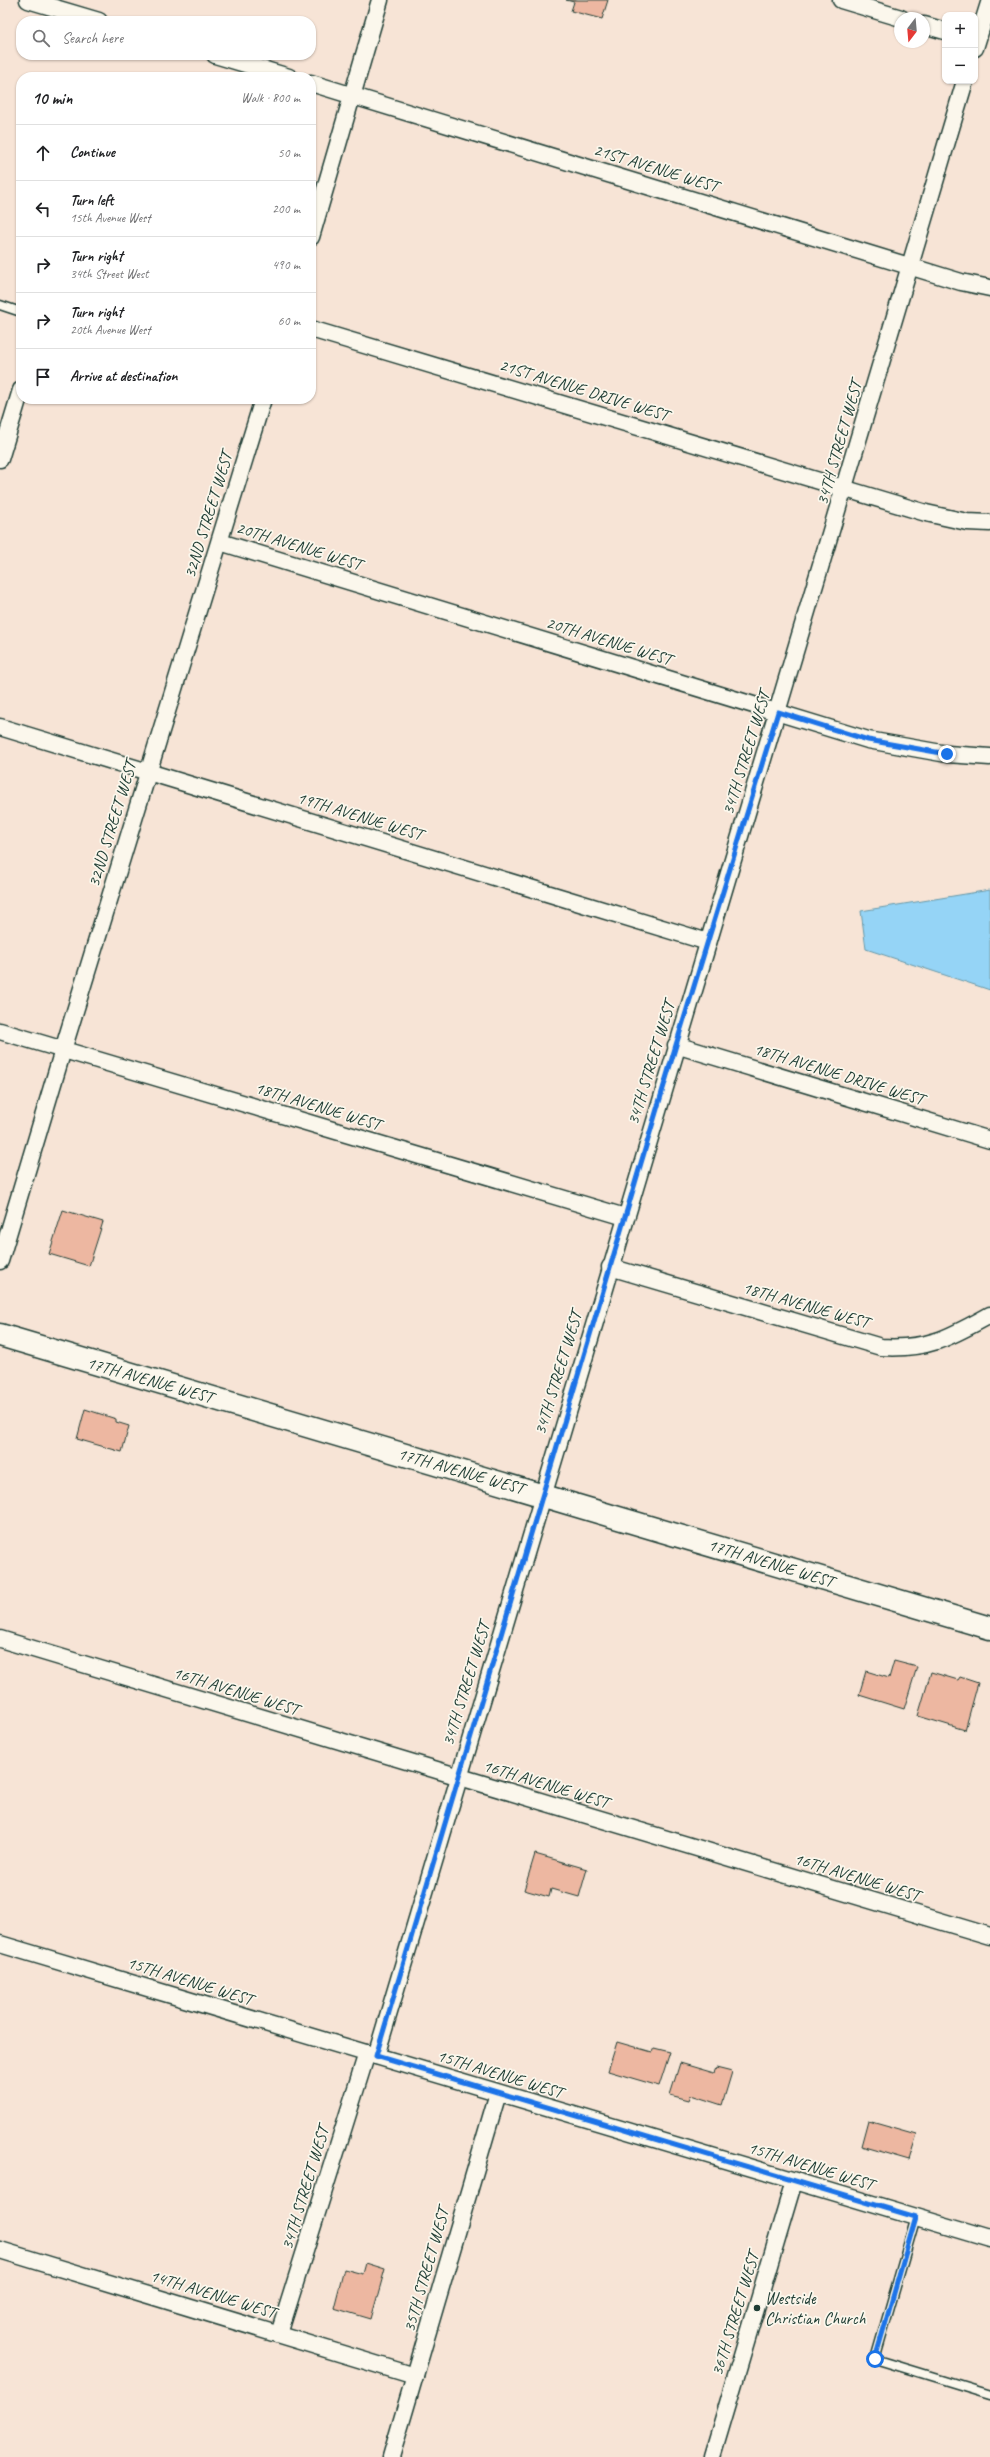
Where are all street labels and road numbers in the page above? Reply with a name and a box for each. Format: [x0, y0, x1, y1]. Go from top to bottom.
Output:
street label: 21ST AVENUE WEST [591, 139, 724, 198]
street label: 21ST AVENUE DRIVE WEST [497, 354, 674, 427]
street label: 34TH STREET WEST [811, 375, 868, 507]
street label: 32ND STREET WEST [179, 446, 238, 580]
street label: 20TH AVENUE WEST [234, 517, 367, 576]
street label: 20TH AVENUE WEST [544, 612, 677, 671]
street label: 34TH STREET WEST [717, 685, 776, 817]
street label: 32ND STREET WEST [83, 755, 142, 889]
street label: 19TH AVENUE WEST [295, 787, 428, 846]
street label: 34TH STREET WEST [622, 995, 681, 1127]
street label: 18TH AVENUE DRIVE WEST [751, 1038, 930, 1111]
street label: 18TH AVENUE WEST [253, 1077, 386, 1136]
street label: 18TH AVENUE WEST [740, 1277, 875, 1334]
street label: 34TH STREET WEST [529, 1305, 588, 1437]
street label: 17TH AVENUE WEST [84, 1352, 219, 1409]
street label: 17TH AVENUE WEST [395, 1443, 530, 1500]
street label: 17TH AVENUE WEST [706, 1534, 839, 1593]
street label: 34TH STREET WEST [437, 1616, 496, 1748]
street label: 16TH AVENUE WEST [171, 1662, 304, 1721]
street label: 16TH AVENUE WEST [481, 1755, 614, 1814]
street label: 16TH AVENUE WEST [792, 1848, 925, 1907]
street label: 15TH AVENUE WEST [125, 1952, 258, 2011]
street label: 15TH AVENUE WEST [435, 2045, 568, 2104]
street label: 34TH STREET WEST [276, 2120, 335, 2252]
street label: 15TH AVENUE WEST [746, 2137, 879, 2196]
street label: 35TH STREET WEST [398, 2202, 455, 2334]
street label: 36TH STREET WEST [706, 2246, 765, 2378]
street label: 14TH AVENUE WEST [148, 2265, 281, 2324]

